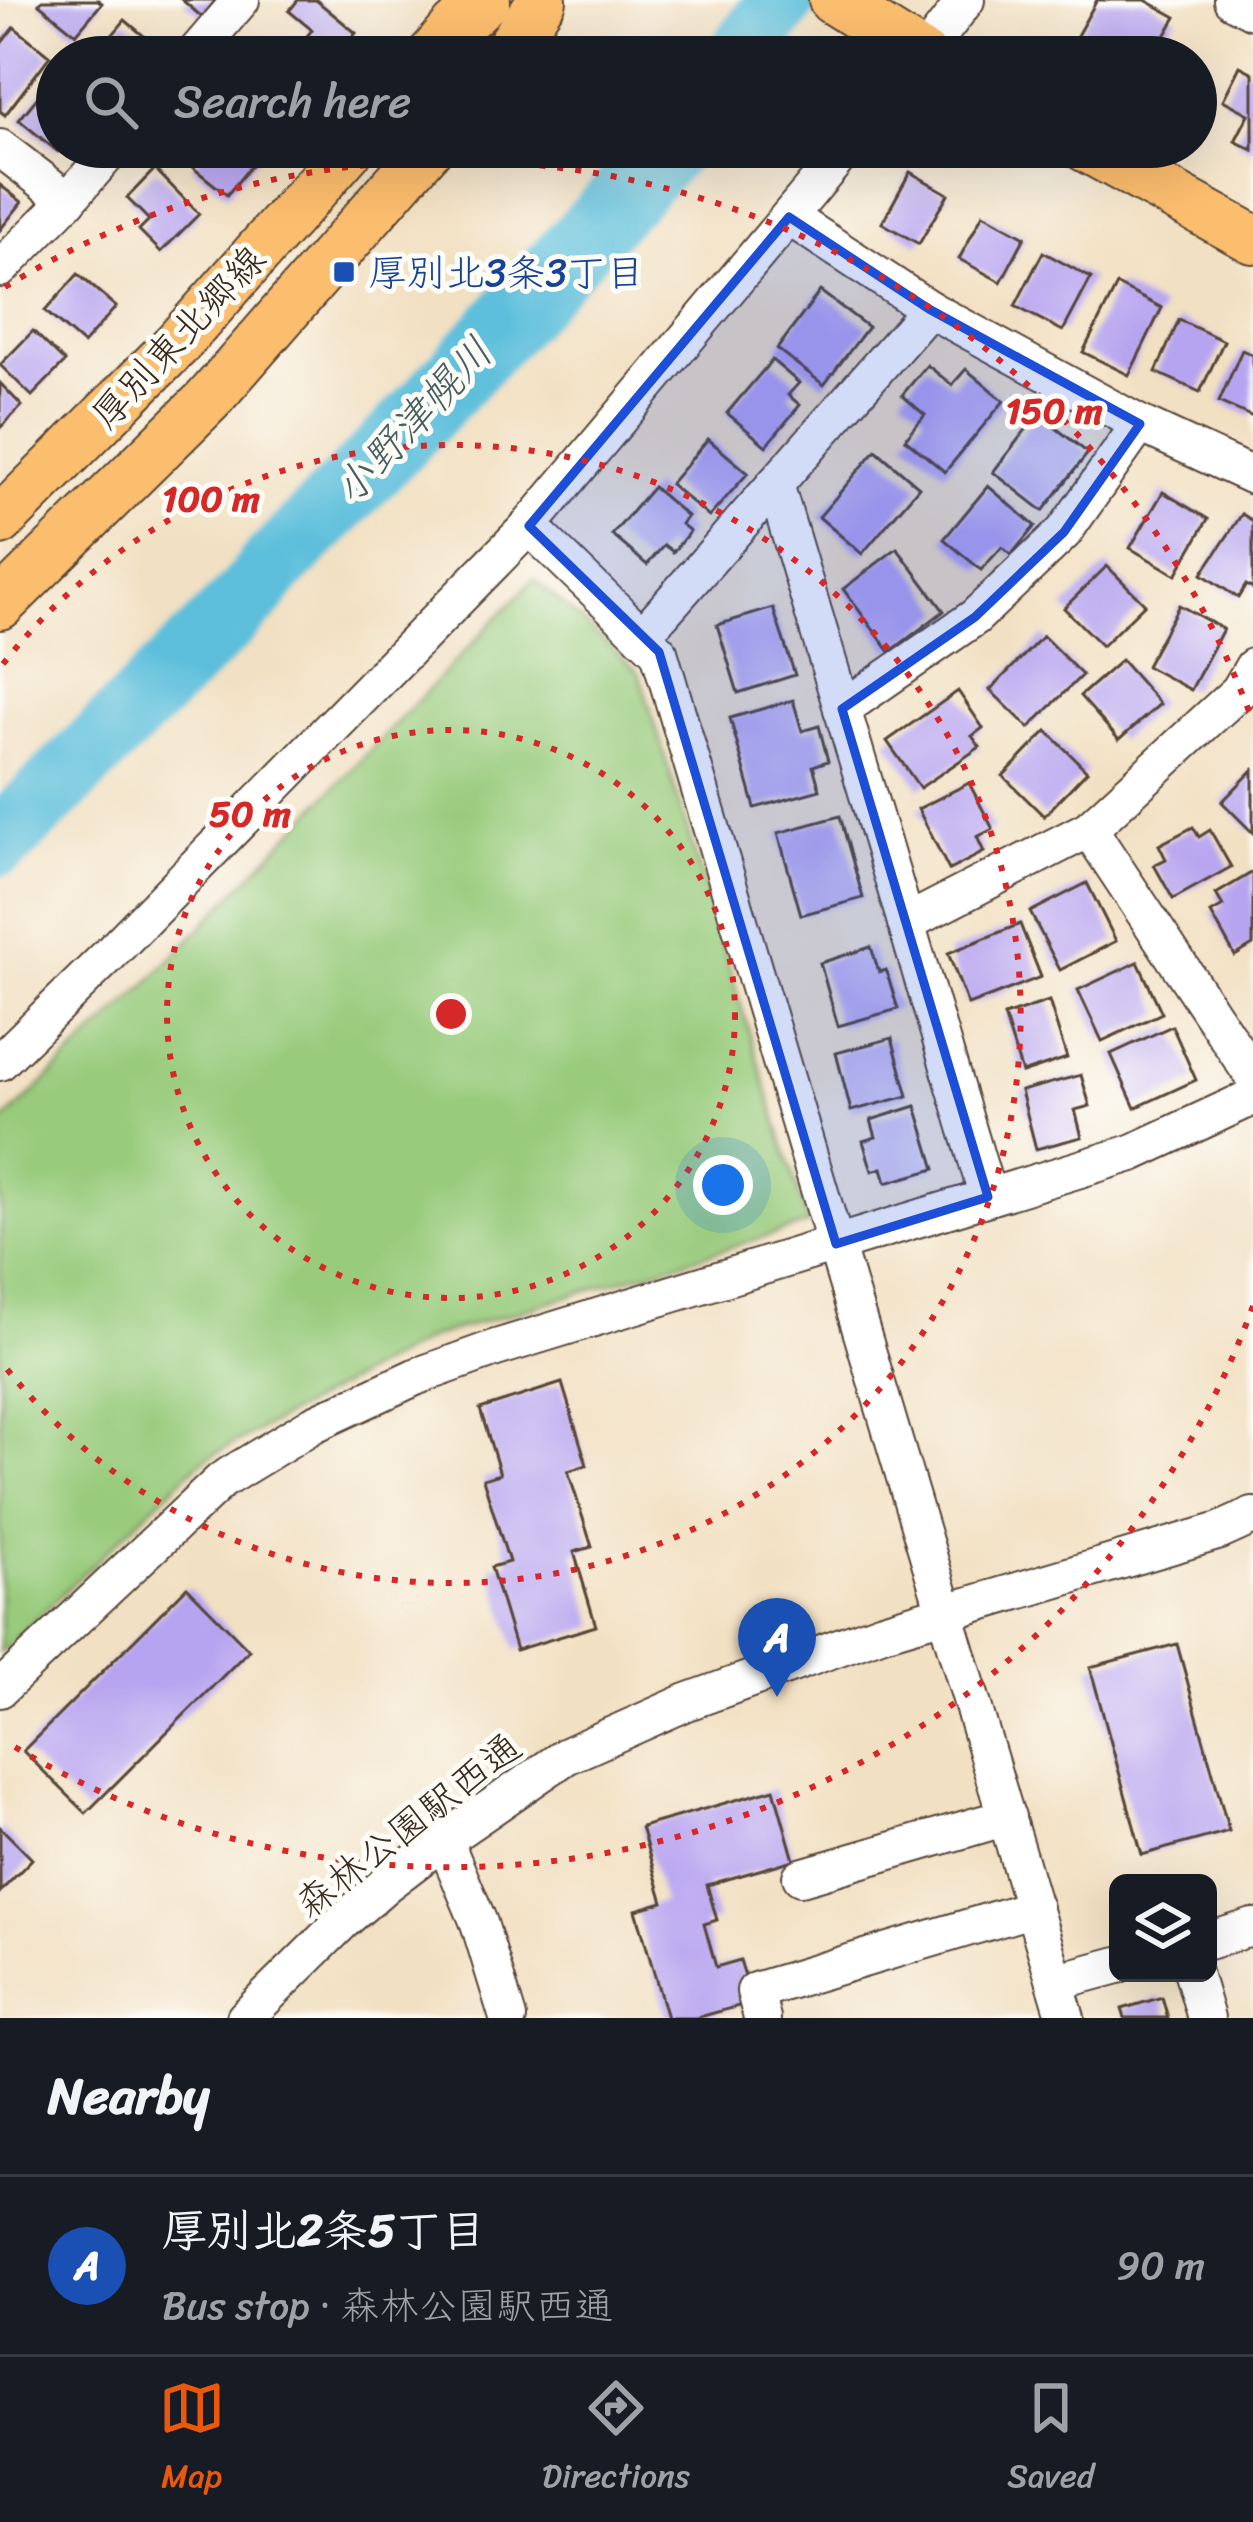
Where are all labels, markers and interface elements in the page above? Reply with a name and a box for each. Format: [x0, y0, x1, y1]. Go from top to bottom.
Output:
search box [36, 36, 1217, 168]
text: Search here [174, 62, 411, 142]
icon: search [78, 69, 144, 135]
street label: 厚別東北郷線 [73, 228, 283, 446]
place label: 厚別北3条3丁目 [368, 238, 645, 307]
marker: 厚別北3条3丁目 [331, 259, 357, 285]
water label: 小野津幌川 [314, 319, 512, 523]
text: 150 m [1005, 379, 1103, 443]
text: 100 m [162, 467, 260, 531]
text: 50 m [209, 782, 291, 846]
centre of rings [430, 993, 472, 1035]
your location [693, 1155, 753, 1215]
pin: A [738, 1598, 816, 1697]
street label: 森林公園駅西通 [279, 1714, 537, 1936]
map controls [1109, 1874, 1217, 1982]
button: layers [1109, 1874, 1217, 1982]
text: Nearby [48, 2051, 209, 2141]
text: 厚別北2条5丁目 [162, 2191, 485, 2271]
text: A [74, 2231, 100, 2300]
text: 90 m [1116, 2231, 1205, 2300]
text: Bus stop · 森林公園駅西通 [162, 2271, 613, 2340]
tab: Map [159, 2375, 225, 2505]
tab: Directions [542, 2375, 690, 2505]
tab: Saved [1007, 2375, 1094, 2505]

